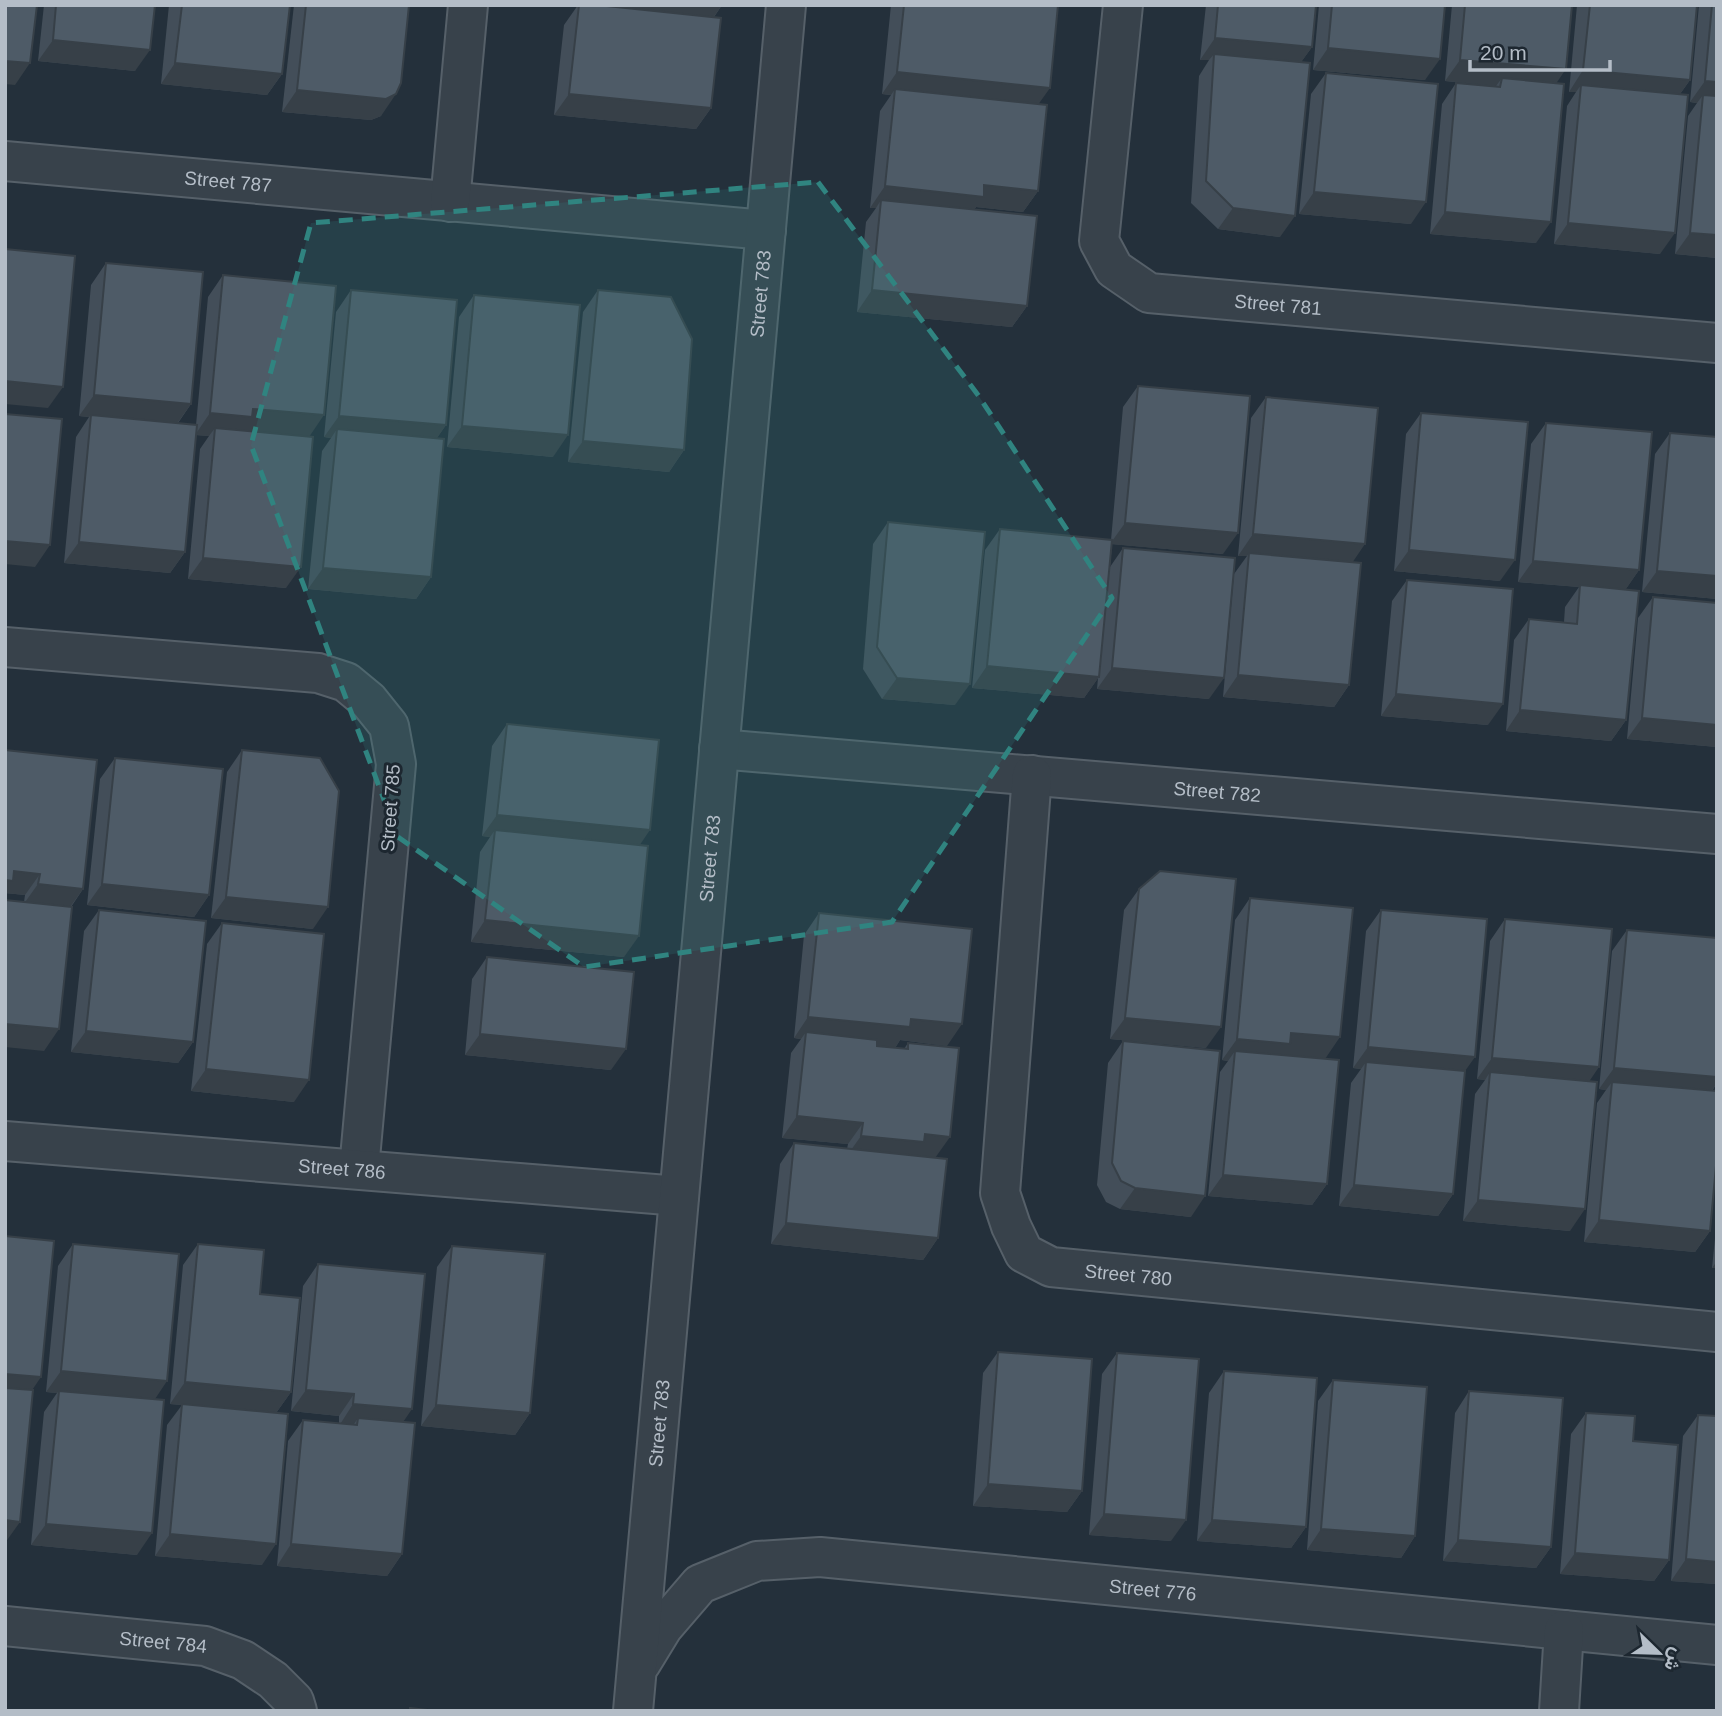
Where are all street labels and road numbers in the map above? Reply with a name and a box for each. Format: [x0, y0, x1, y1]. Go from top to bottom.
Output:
street label: Street 787 [183, 167, 273, 196]
street label: Street 783 [746, 249, 775, 338]
street label: Street 781 [1233, 291, 1323, 319]
street label: Street 785 [377, 764, 404, 852]
street label: Street 782 [1173, 778, 1262, 806]
street label: Street 783 [696, 814, 724, 903]
street label: Street 786 [297, 1155, 386, 1183]
street label: Street 780 [1084, 1260, 1173, 1290]
street label: Street 783 [645, 1379, 674, 1468]
street label: Street 776 [1108, 1575, 1198, 1605]
street label: Street 784 [118, 1628, 208, 1657]

